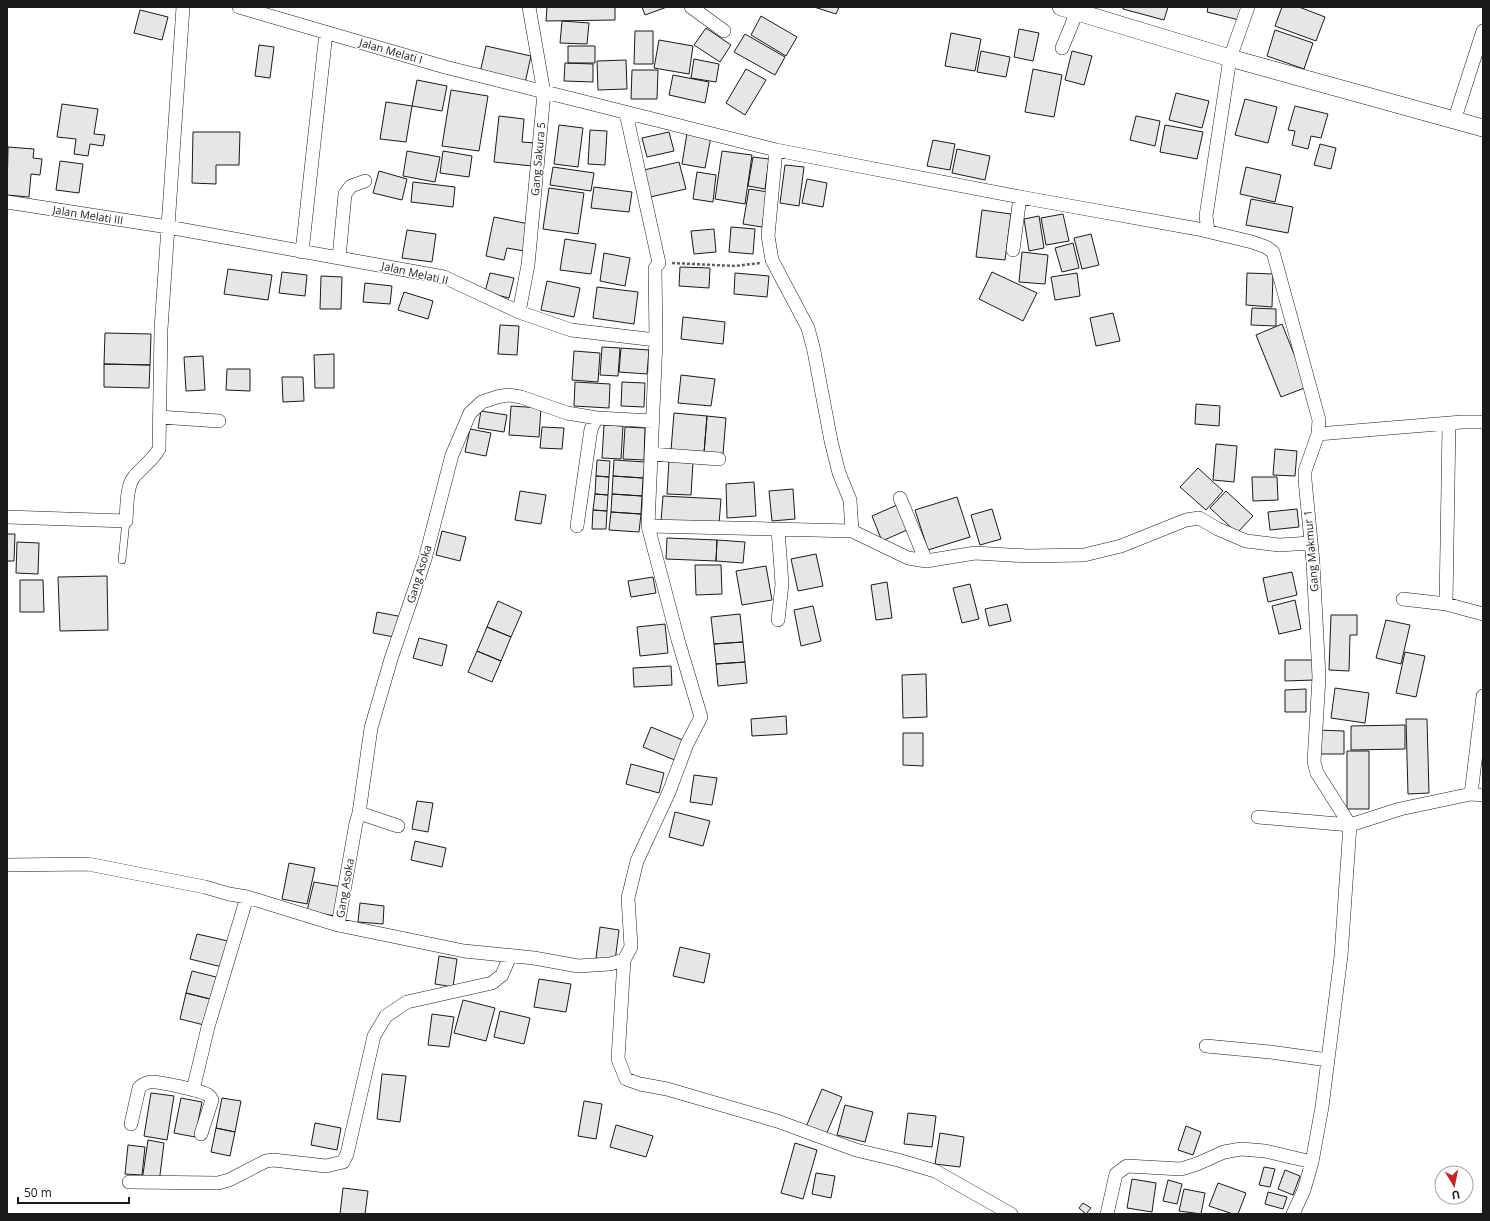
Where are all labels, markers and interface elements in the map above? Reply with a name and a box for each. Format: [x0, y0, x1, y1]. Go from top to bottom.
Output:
street label: Jalan Melati I [357, 34, 425, 67]
street label: Gang Sakura 5 [527, 121, 548, 197]
street label: Jalan Melati III [51, 201, 124, 227]
street label: Jalan Melati II [379, 257, 450, 287]
street label: Gang Makmur 1 [1299, 510, 1322, 593]
street label: Gang Asoka [403, 543, 435, 605]
street label: Gang Asoka [332, 857, 357, 919]
north arrow [1434, 1165, 1474, 1205]
scale bar [18, 1179, 129, 1205]
text: 50 m [24, 1184, 52, 1201]
text: U [1450, 1187, 1461, 1203]

